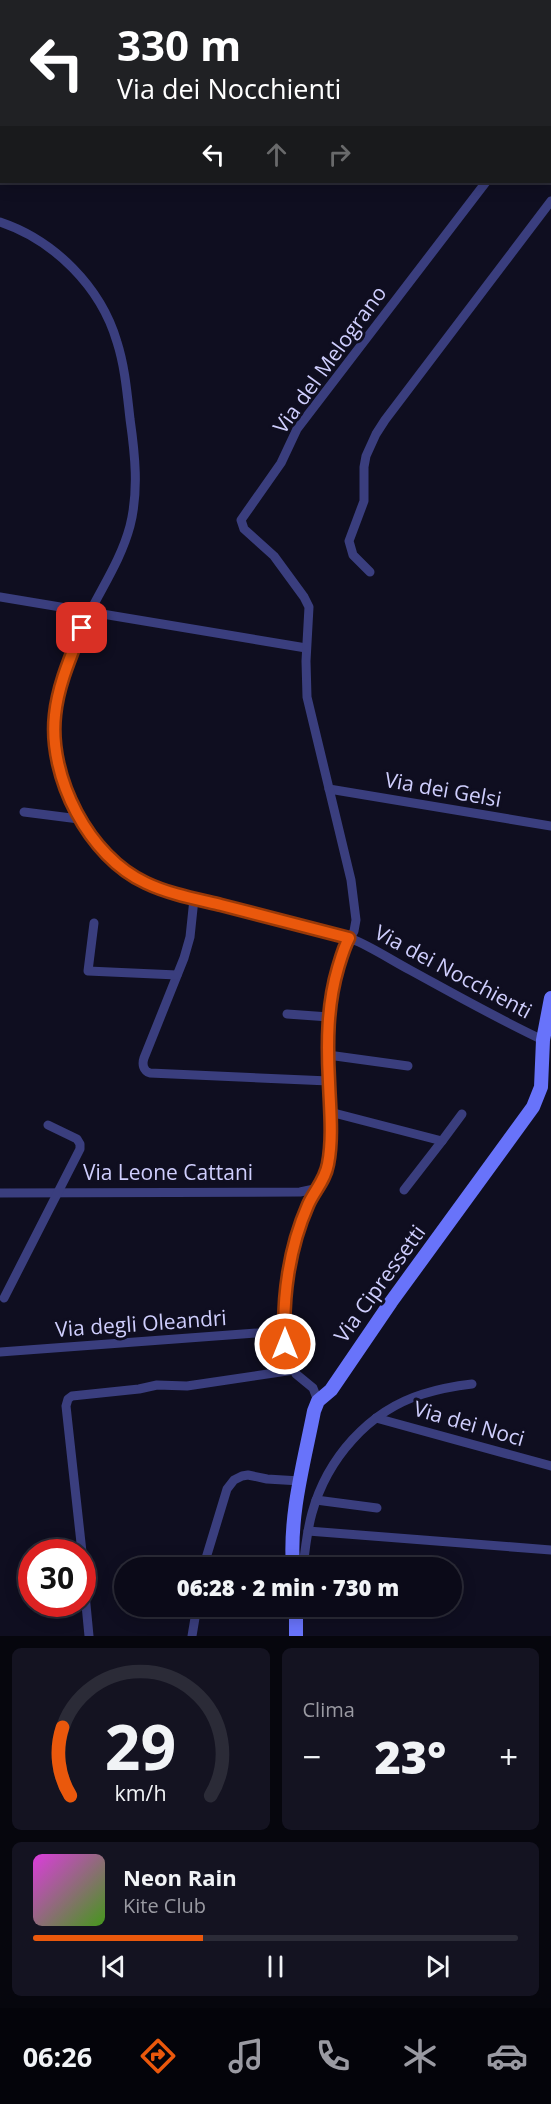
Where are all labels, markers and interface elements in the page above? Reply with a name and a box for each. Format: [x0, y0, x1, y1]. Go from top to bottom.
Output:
text: 330 m [117, 16, 241, 73]
icon: left [18, 24, 96, 102]
text: Via dei Nocchienti [117, 70, 341, 107]
icon: left [197, 138, 230, 171]
icon: ahead [260, 138, 293, 171]
icon: right [323, 138, 356, 171]
street label: Via del Melograno [266, 280, 392, 439]
pin [56, 602, 107, 653]
icon: arrive [65, 611, 98, 644]
street label: Via dei Gelsi [383, 765, 504, 813]
street label: Via dei Nocchienti [370, 918, 537, 1024]
street label: Via Leone Cattani [83, 1158, 253, 1186]
street label: Via Cipressetti [327, 1219, 431, 1348]
street label: Via degli Oleandri [54, 1303, 228, 1343]
position arrow [253, 1312, 317, 1376]
street label: Via dei Noci [411, 1394, 528, 1452]
speed limit sign: 30 [18, 1539, 96, 1617]
text: 06:28 · 2 min · 730 m [177, 1572, 399, 1602]
text: Clima [303, 1696, 355, 1723]
text: 29 [105, 1703, 176, 1788]
text: 23° [374, 1726, 446, 1787]
text: − [303, 1734, 321, 1779]
text: + [499, 1734, 518, 1779]
text: km/h [115, 1778, 167, 1807]
text: Neon Rain [123, 1862, 237, 1892]
text: Kite Club [123, 1892, 206, 1919]
icon: previous [97, 1950, 130, 1983]
icon: pause [259, 1950, 292, 1983]
icon: next [421, 1950, 454, 1983]
icon: directions [137, 2035, 179, 2077]
icon: music [225, 2035, 267, 2077]
icon: phone [312, 2035, 354, 2077]
icon: climate [399, 2035, 441, 2077]
icon: car [486, 2035, 528, 2077]
text: 06:26 [23, 2038, 92, 2075]

